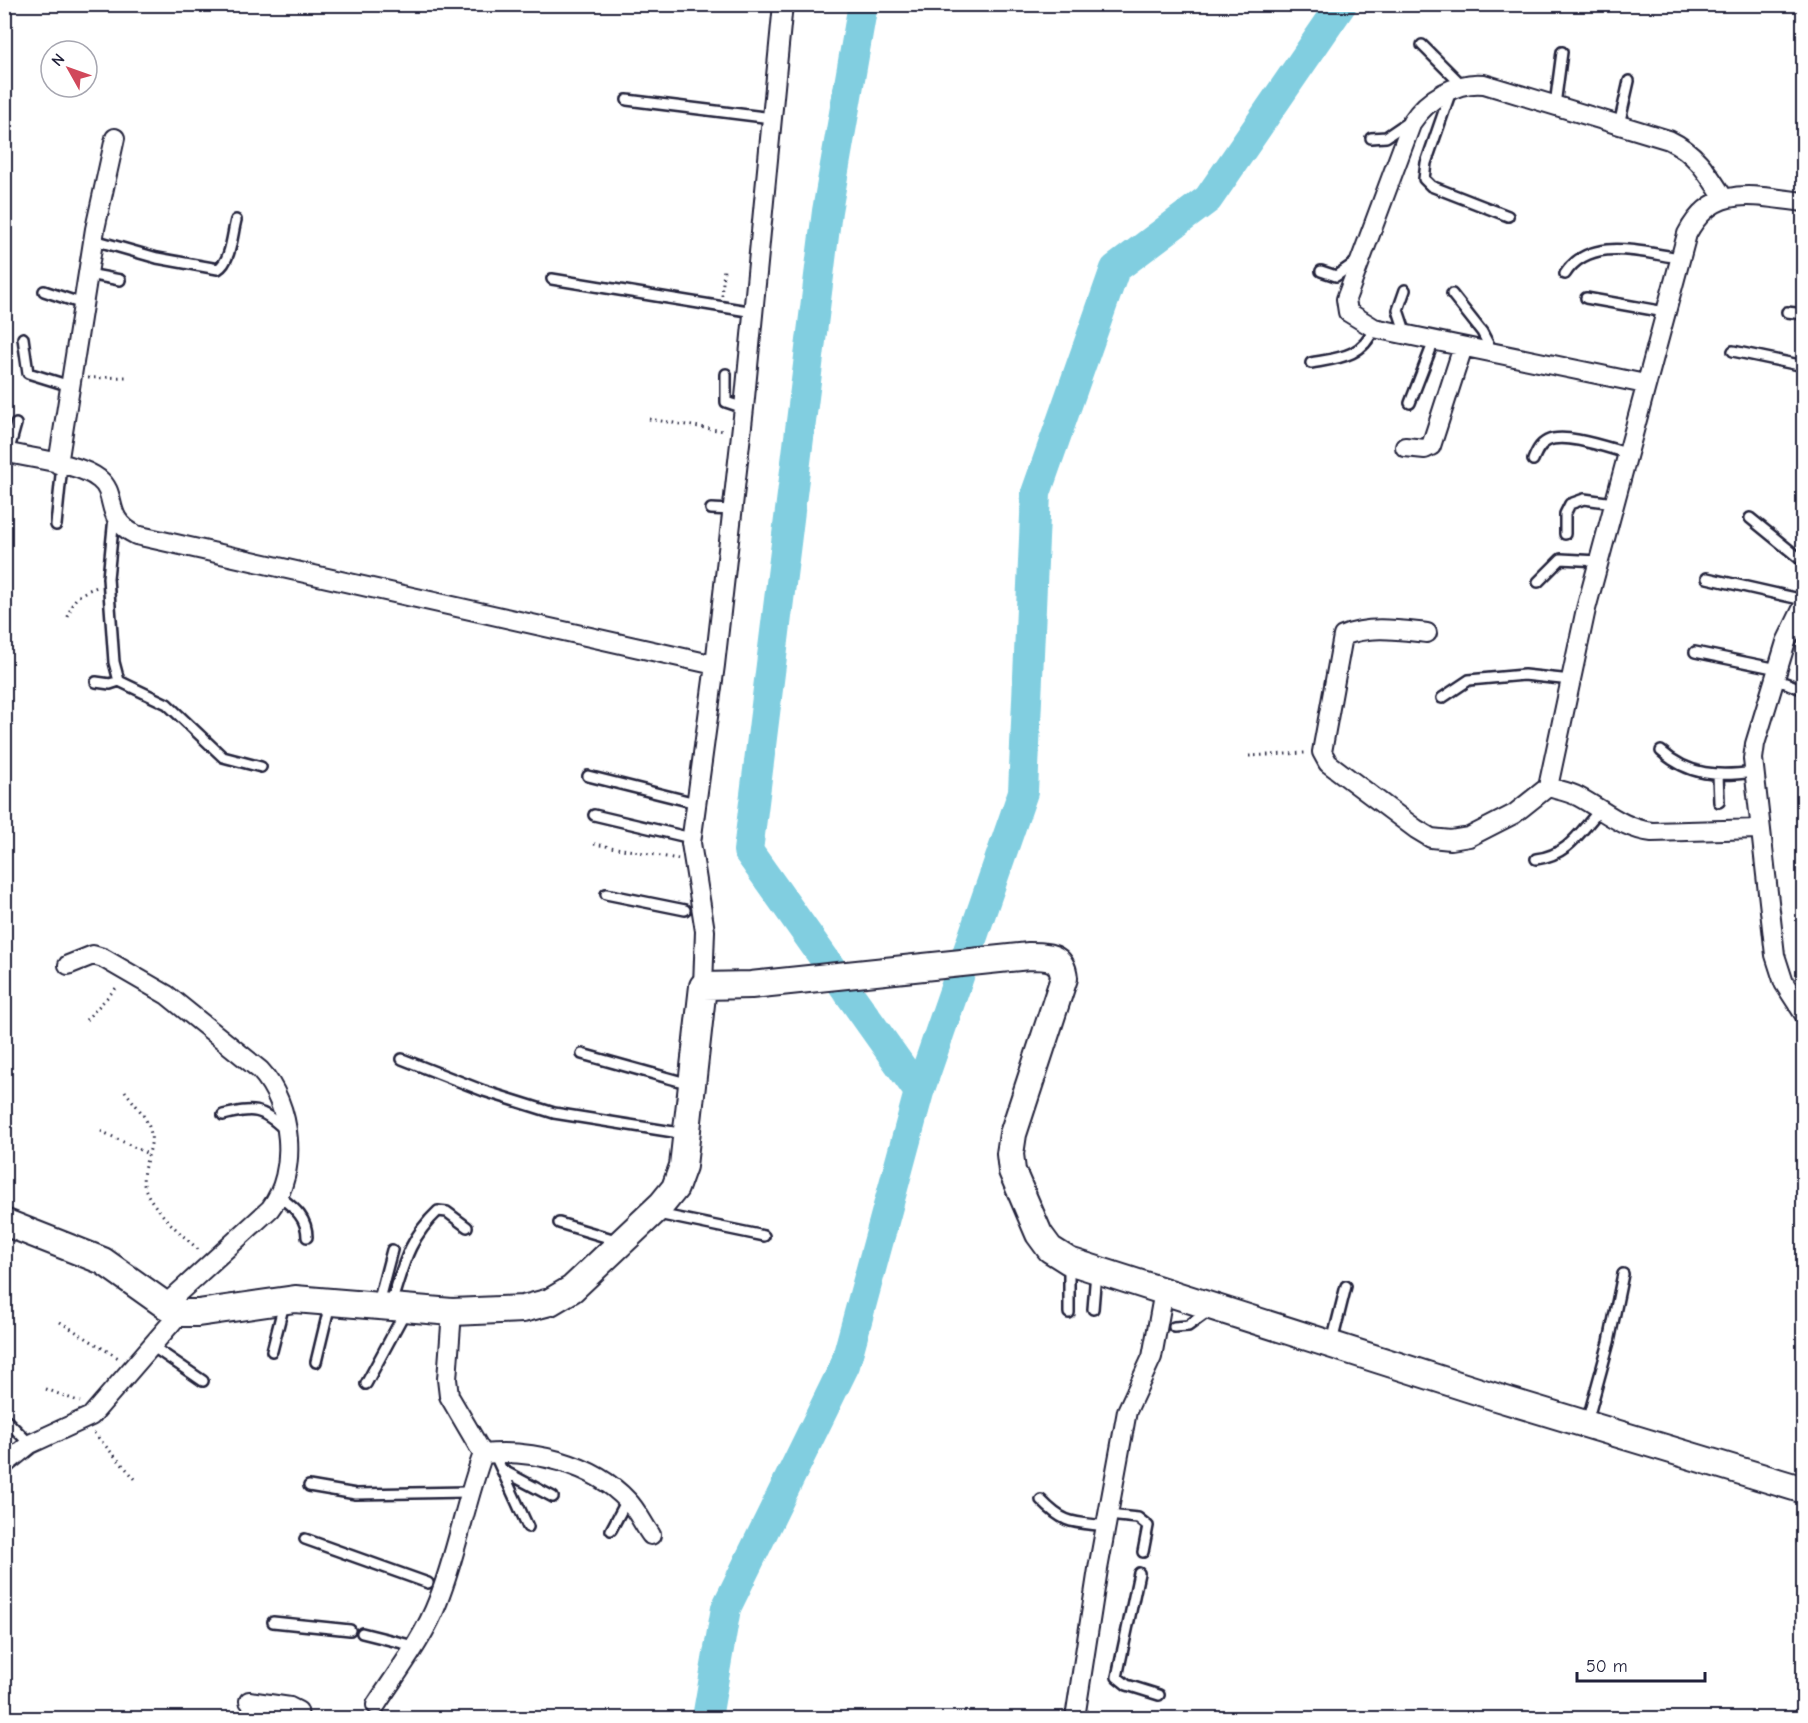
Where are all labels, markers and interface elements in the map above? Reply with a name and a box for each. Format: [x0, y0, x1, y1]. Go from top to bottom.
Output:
north arrow [39, 39, 99, 99]
text: N [48, 50, 69, 70]
scale bar [1577, 1645, 1704, 1683]
text: 50 m [1586, 1656, 1628, 1677]

